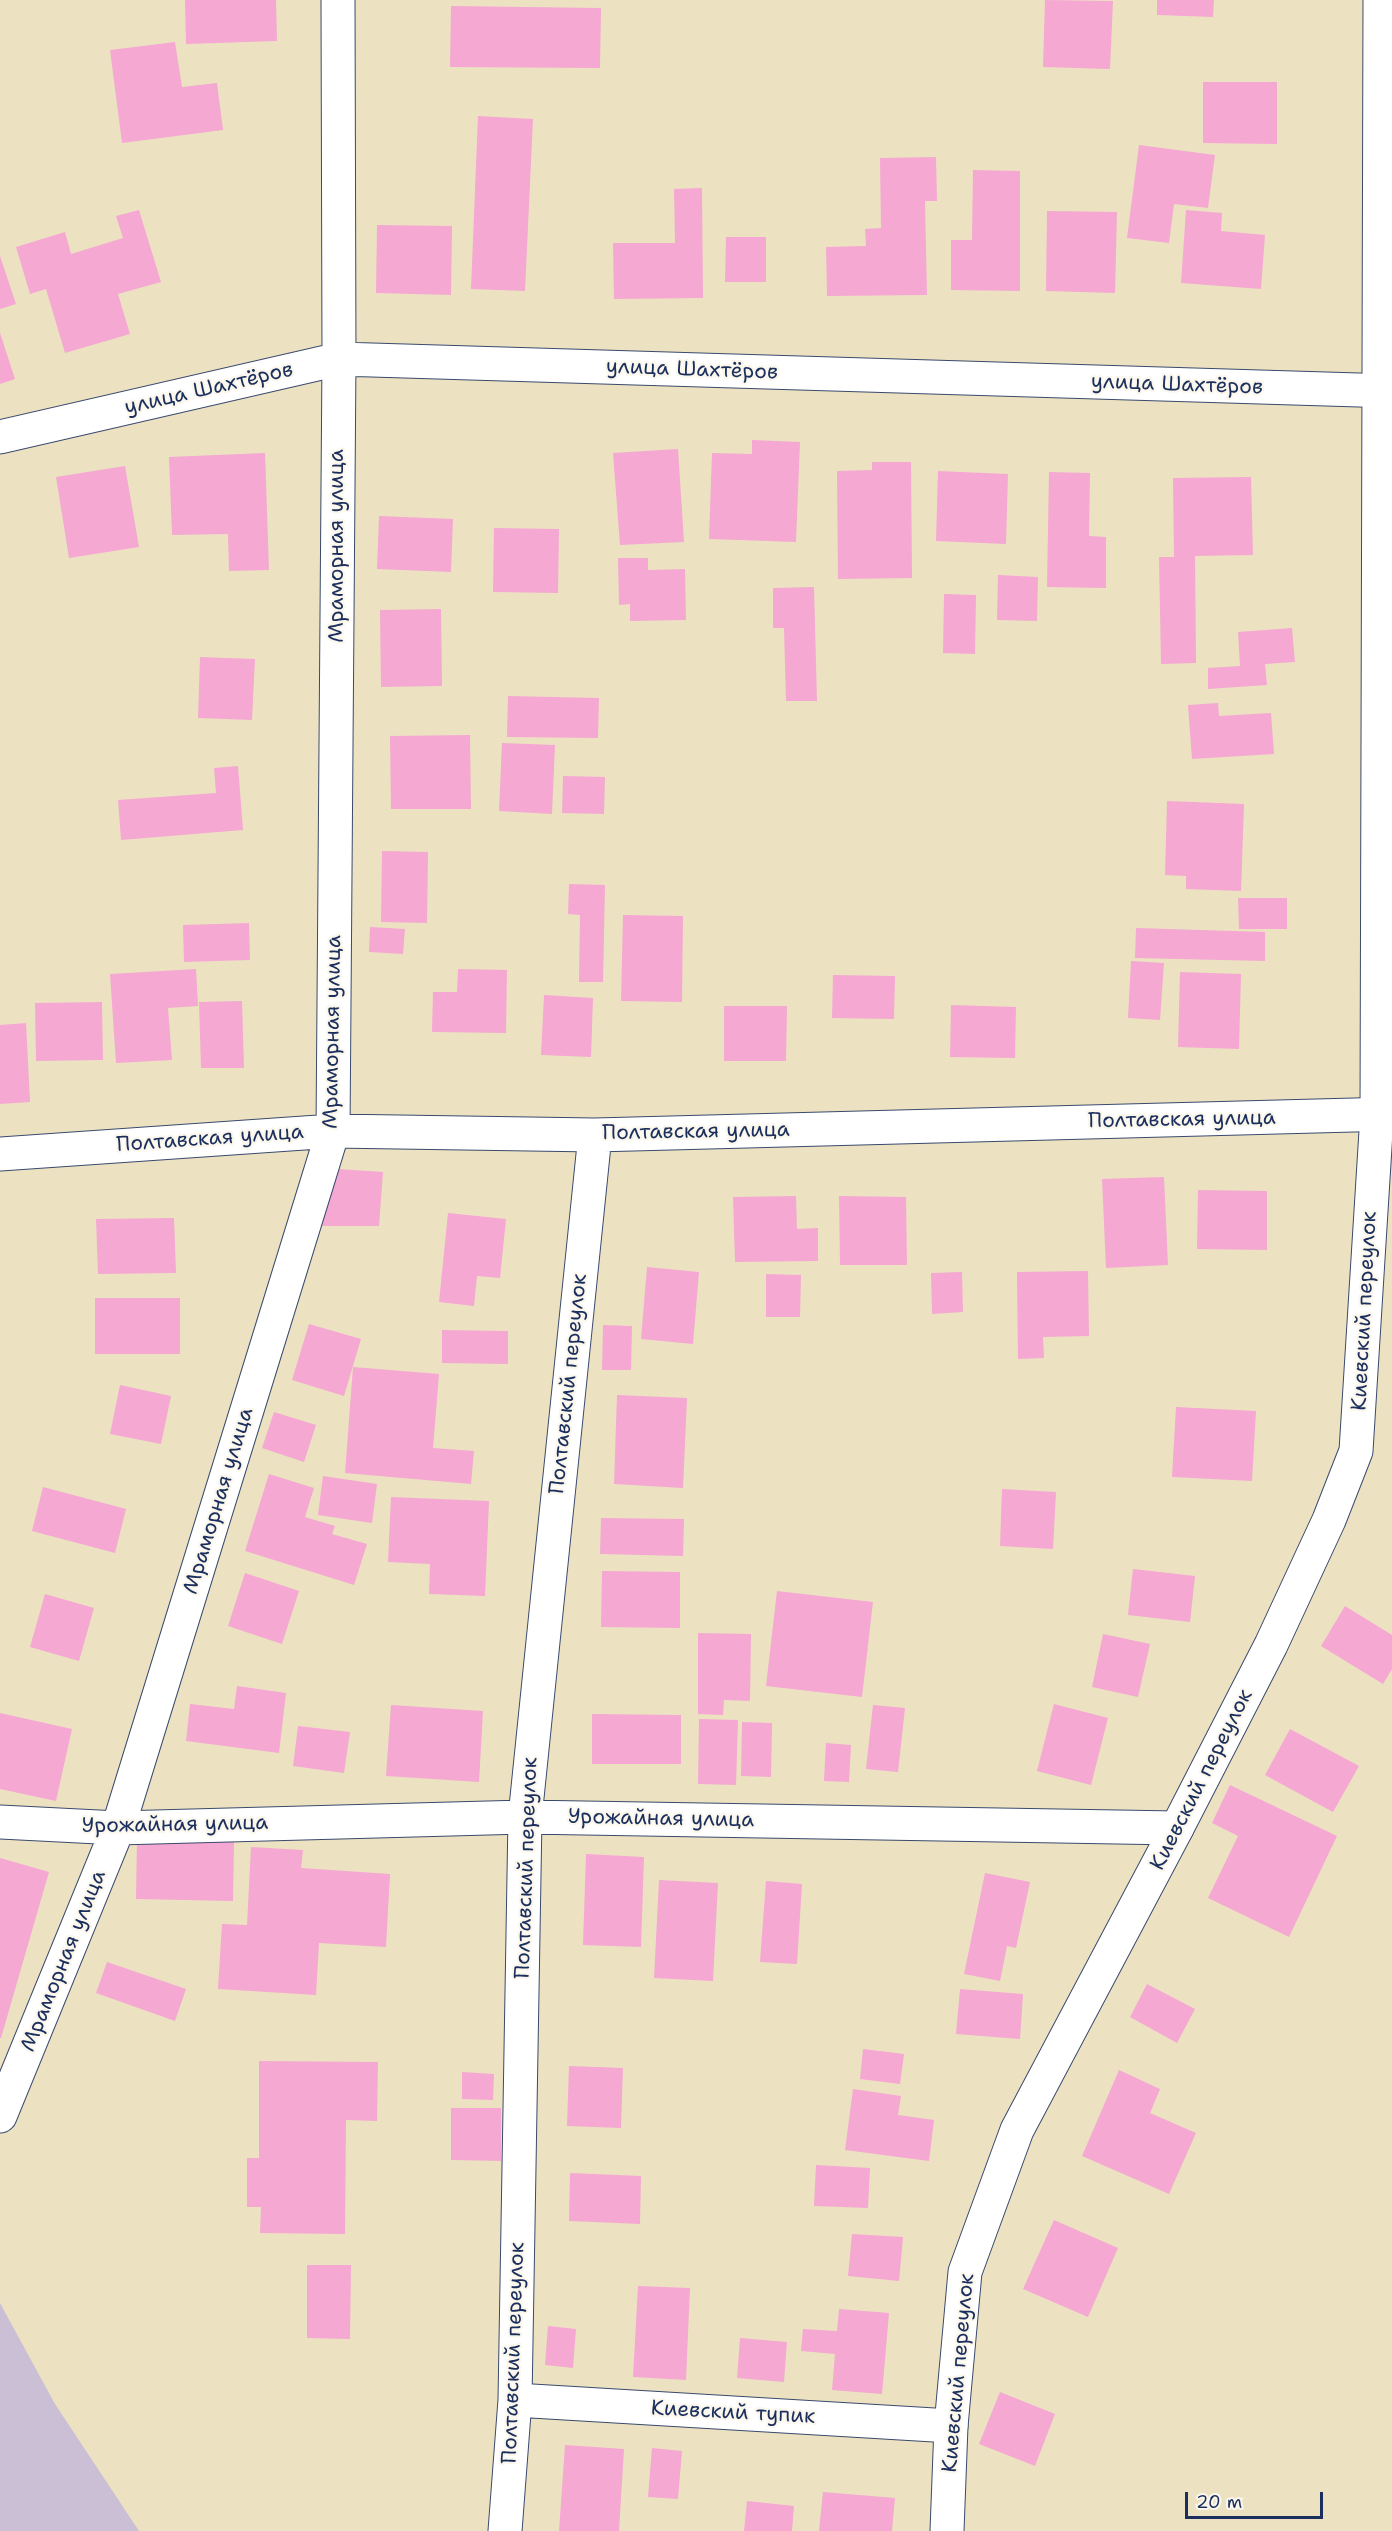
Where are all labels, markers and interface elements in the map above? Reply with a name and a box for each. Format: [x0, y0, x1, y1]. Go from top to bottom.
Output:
street label: улица Шахтёров [606, 354, 778, 386]
street label: улица Шахтёров [122, 357, 296, 421]
street label: улица Шахтёров [1091, 369, 1263, 401]
street label: Мраморная улица [325, 449, 351, 643]
street label: Мраморная улица [319, 935, 347, 1129]
street label: Полтавская улица [1088, 1106, 1276, 1134]
street label: Полтавская улица [602, 1118, 790, 1146]
street label: Полтавская улица [116, 1120, 304, 1158]
street label: Киевский переулок [1347, 1211, 1383, 1411]
street label: Полтавский переулок [545, 1272, 593, 1496]
street label: Мраморная улица [179, 1405, 259, 1597]
street label: Киевский переулок [1145, 1685, 1259, 1875]
street label: Полтавский переулок [511, 1757, 543, 1979]
street label: Урожайная улица [568, 1805, 754, 1833]
street label: Урожайная улица [82, 1811, 268, 1839]
street label: Мраморная улица [16, 1867, 112, 2055]
street label: Полтавский переулок [498, 2242, 530, 2464]
street label: Киевский переулок [938, 2272, 980, 2474]
street label: Киевский тупик [650, 2396, 816, 2430]
scale bar [1188, 2480, 1326, 2518]
text: 20 m [1196, 2490, 1242, 2514]

